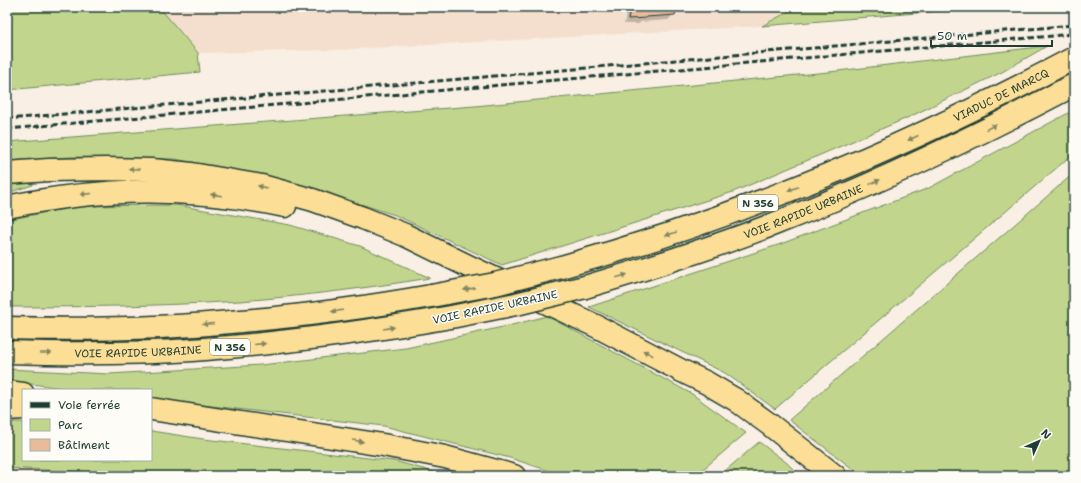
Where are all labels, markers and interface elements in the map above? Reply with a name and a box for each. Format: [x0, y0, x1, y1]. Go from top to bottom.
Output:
scale bar [931, 22, 1052, 48]
text: 50 m [937, 28, 967, 44]
street label: VIADUC DE MARCQ [951, 66, 1051, 126]
one-way arrow [985, 124, 997, 130]
one-way arrow [906, 135, 918, 141]
one-way arrow [128, 166, 140, 173]
one-way arrow [870, 179, 881, 185]
street label: VOIE RAPIDE URBAINE [742, 181, 866, 243]
one-way arrow [256, 183, 269, 189]
one-way arrow [787, 187, 799, 193]
one-way arrow [80, 191, 92, 198]
one-way arrow [210, 192, 222, 198]
road number: N 356 [738, 195, 778, 211]
one-way arrow [665, 231, 677, 237]
one-way arrow [616, 273, 628, 279]
street label: VOIE RAPIDE URBAINE [431, 287, 559, 328]
one-way arrow [463, 287, 475, 293]
one-way arrow [331, 308, 343, 314]
one-way arrow [202, 320, 214, 327]
one-way arrow [383, 325, 395, 331]
road number: N 356 [210, 339, 250, 355]
one-way arrow [254, 341, 266, 347]
street label: VOIE RAPIDE URBAINE [74, 342, 202, 361]
one-way arrow [642, 349, 653, 356]
one-way arrow [40, 350, 53, 356]
legend [22, 389, 152, 461]
text: Voie ferrée [58, 397, 121, 413]
text: Parc [58, 417, 83, 433]
north arrow [1019, 421, 1059, 461]
text: N [1037, 426, 1054, 443]
text: Bâtiment [58, 437, 110, 453]
one-way arrow [352, 438, 364, 444]

